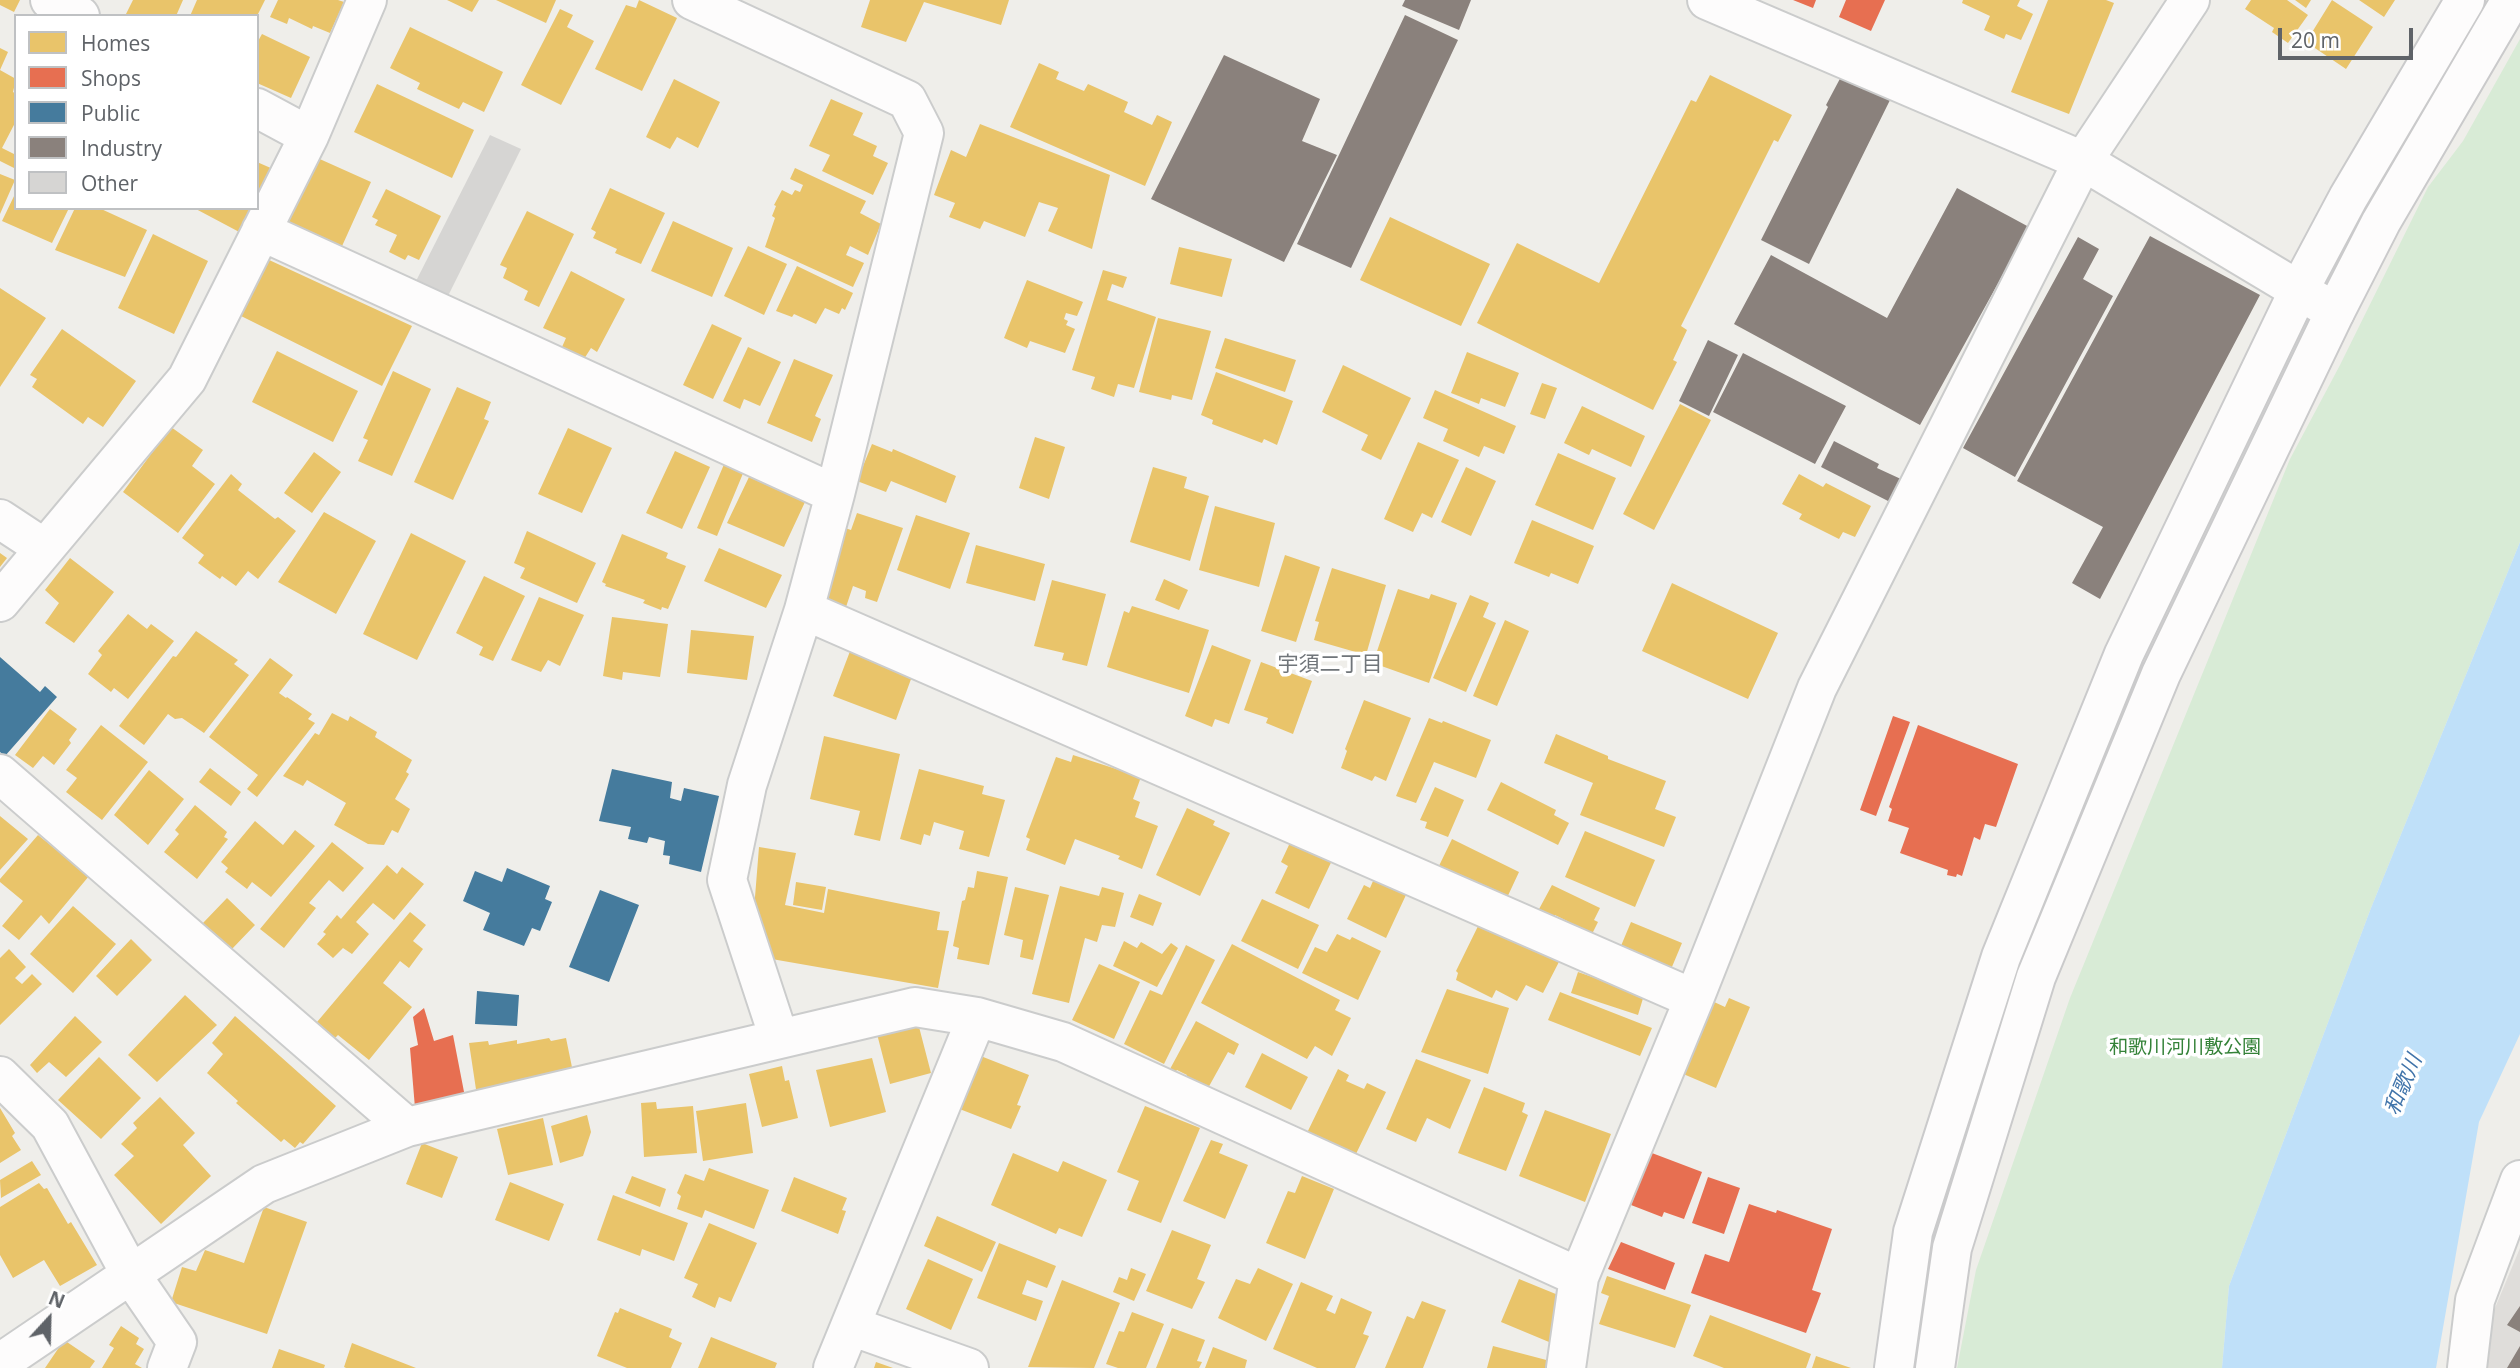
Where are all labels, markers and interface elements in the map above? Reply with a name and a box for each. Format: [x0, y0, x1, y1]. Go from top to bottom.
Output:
legend [14, 14, 259, 210]
scale bar [2282, 14, 2417, 58]
text: 20 m [2291, 26, 2340, 54]
text: Homes [81, 29, 150, 57]
text: Shops [81, 64, 141, 92]
text: Public [81, 99, 140, 127]
text: Industry [81, 134, 162, 162]
text: Other [81, 169, 138, 197]
district label: 宇須二丁目 [1278, 652, 1382, 678]
park label: 和歌川河川敷公園 [2109, 1037, 2261, 1059]
water label: 和歌川 [2380, 1051, 2428, 1119]
north arrow [14, 1284, 84, 1354]
text: N [45, 1285, 69, 1314]

